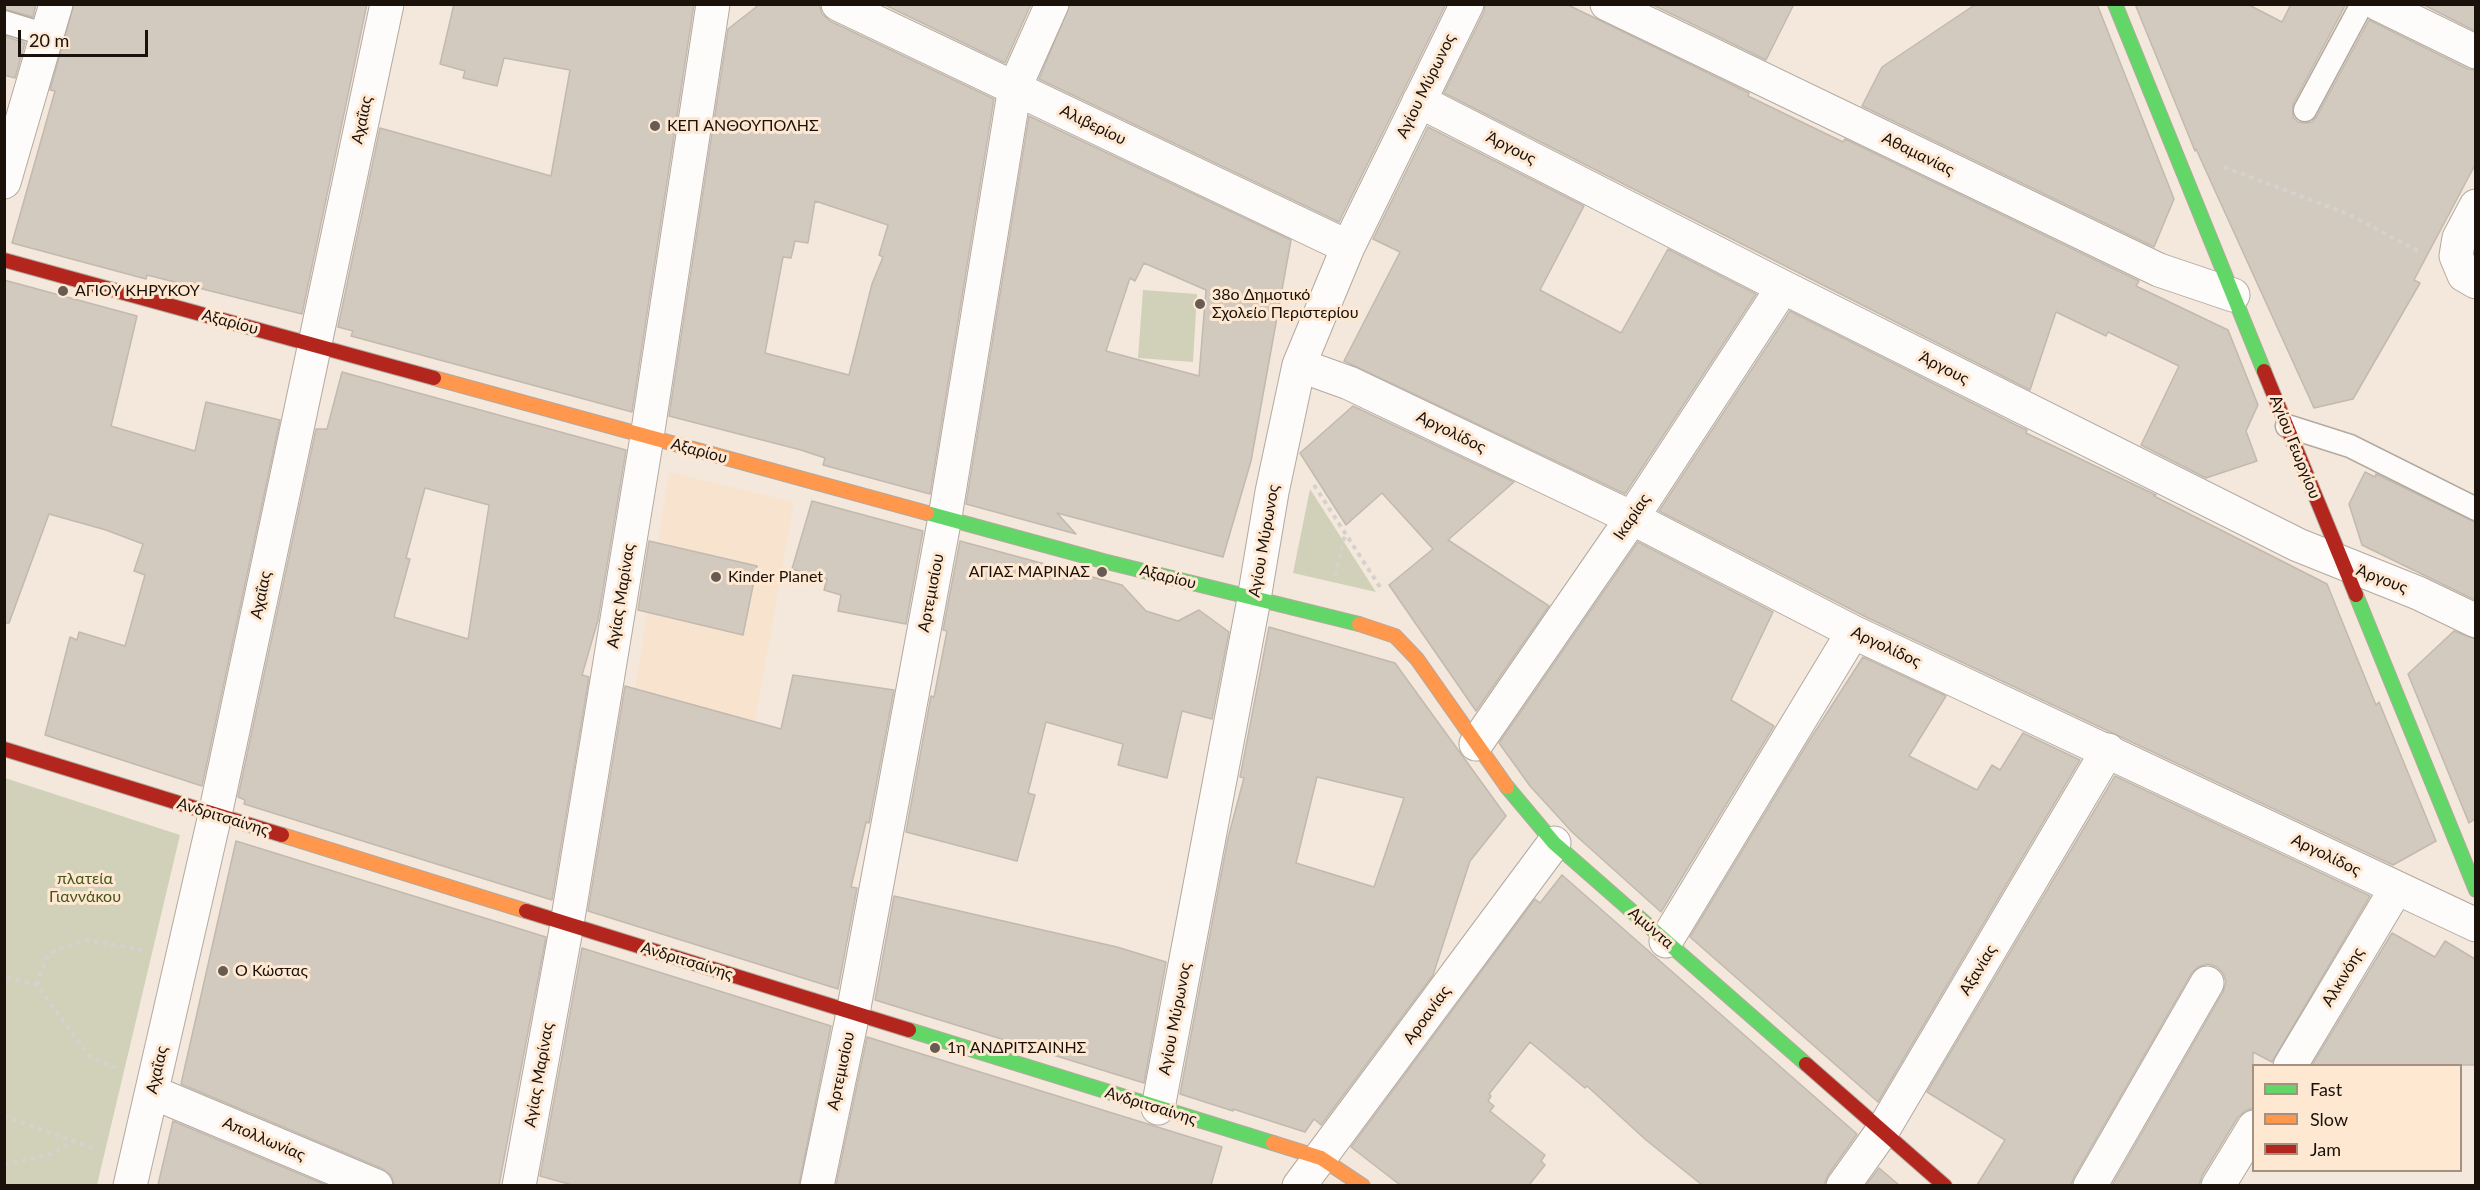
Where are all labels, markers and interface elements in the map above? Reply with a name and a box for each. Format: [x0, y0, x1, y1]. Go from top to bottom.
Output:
scale bar [21, 18, 152, 56]
text: 20 m [29, 29, 69, 51]
street label: Αγίου Μύρωνος [1392, 31, 1460, 141]
street label: Αχαΐας [348, 94, 376, 146]
street label: Αλιβερίου [1057, 101, 1129, 149]
place label: ΚΕΠ ΑΝΘΟΥΠΟΛΗΣ [667, 116, 819, 136]
marker: ΚΕΠ ΑΝΘΟΥΠΟΛΗΣ [648, 119, 662, 133]
street label: Άργους [1483, 127, 1539, 169]
street label: Αθαμανίας [1879, 128, 1957, 180]
place label: ΑΓΙΟΥ ΚΗΡΥΚΟΥ [75, 281, 200, 301]
marker: ΑΓΙΟΥ ΚΗΡΥΚΟΥ [56, 284, 70, 298]
place label: 38ο Δημοτικό Σχολείο Περιστερίου [1212, 285, 1358, 323]
marker: 38ο Δημοτικό Σχολείο Περιστερίου [1193, 297, 1207, 311]
street label: Αξαρίου [200, 305, 260, 339]
street label: Άργους [1916, 347, 1972, 389]
street label: Αγίου Γεωργίου [2266, 392, 2324, 502]
street label: Αργολίδος [1413, 407, 1489, 457]
street label: Αξαρίου [669, 434, 729, 468]
street label: Αγίου Μύρωνος [1245, 483, 1283, 599]
street label: Ικαρίας [1610, 490, 1654, 544]
street label: Αγίας Μαρίνας [603, 542, 639, 650]
street label: Αρτεμισίου [914, 552, 948, 634]
street label: Άργους [2354, 560, 2410, 598]
street label: Αξαρίου [1138, 561, 1198, 593]
place label: ΑΓΙΑΣ ΜΑΡΙΝΑΣ [969, 562, 1090, 582]
marker: ΑΓΙΑΣ ΜΑΡΙΝΑΣ [1095, 565, 1109, 579]
place label: Kinder Planet [728, 567, 823, 587]
street label: Αχαΐας [247, 569, 275, 621]
marker: Kinder Planet [709, 570, 723, 584]
street label: Αργολίδος [1848, 622, 1924, 672]
street label: Ανδριτσαίνης [175, 794, 271, 840]
street label: Αργολίδος [2288, 830, 2364, 880]
park label: πλατεία Γιαννάκου [49, 869, 121, 907]
street label: Αμύντα [1624, 903, 1678, 953]
street label: Ανδριτσαίνης [639, 938, 735, 984]
street label: Αξανίας [1955, 941, 2001, 999]
street label: Αλκινόης [2318, 944, 2368, 1010]
place label: Ο Κώστας [235, 961, 308, 981]
street label: Αγίου Μύρωνος [1155, 961, 1195, 1077]
marker: Ο Κώστας [216, 964, 230, 978]
street label: Αροανίας [1399, 982, 1455, 1048]
street label: Αγίας Μαρίνας [520, 1021, 558, 1129]
street label: Αρτεμισίου [823, 1030, 859, 1112]
place label: 1η ΑΝΔΡΙΤΣΑΙΝΗΣ [947, 1038, 1086, 1058]
marker: 1η ΑΝΔΡΙΤΣΑΙΝΗΣ [928, 1041, 942, 1055]
street label: Αχαΐας [142, 1044, 172, 1096]
legend [2252, 1064, 2462, 1172]
text: Fast [2310, 1078, 2342, 1100]
street label: Ανδριτσαίνης [1103, 1083, 1199, 1129]
text: Slow [2310, 1108, 2348, 1130]
street label: Απολλωνίας [220, 1113, 308, 1165]
text: Jam [2310, 1138, 2341, 1160]

